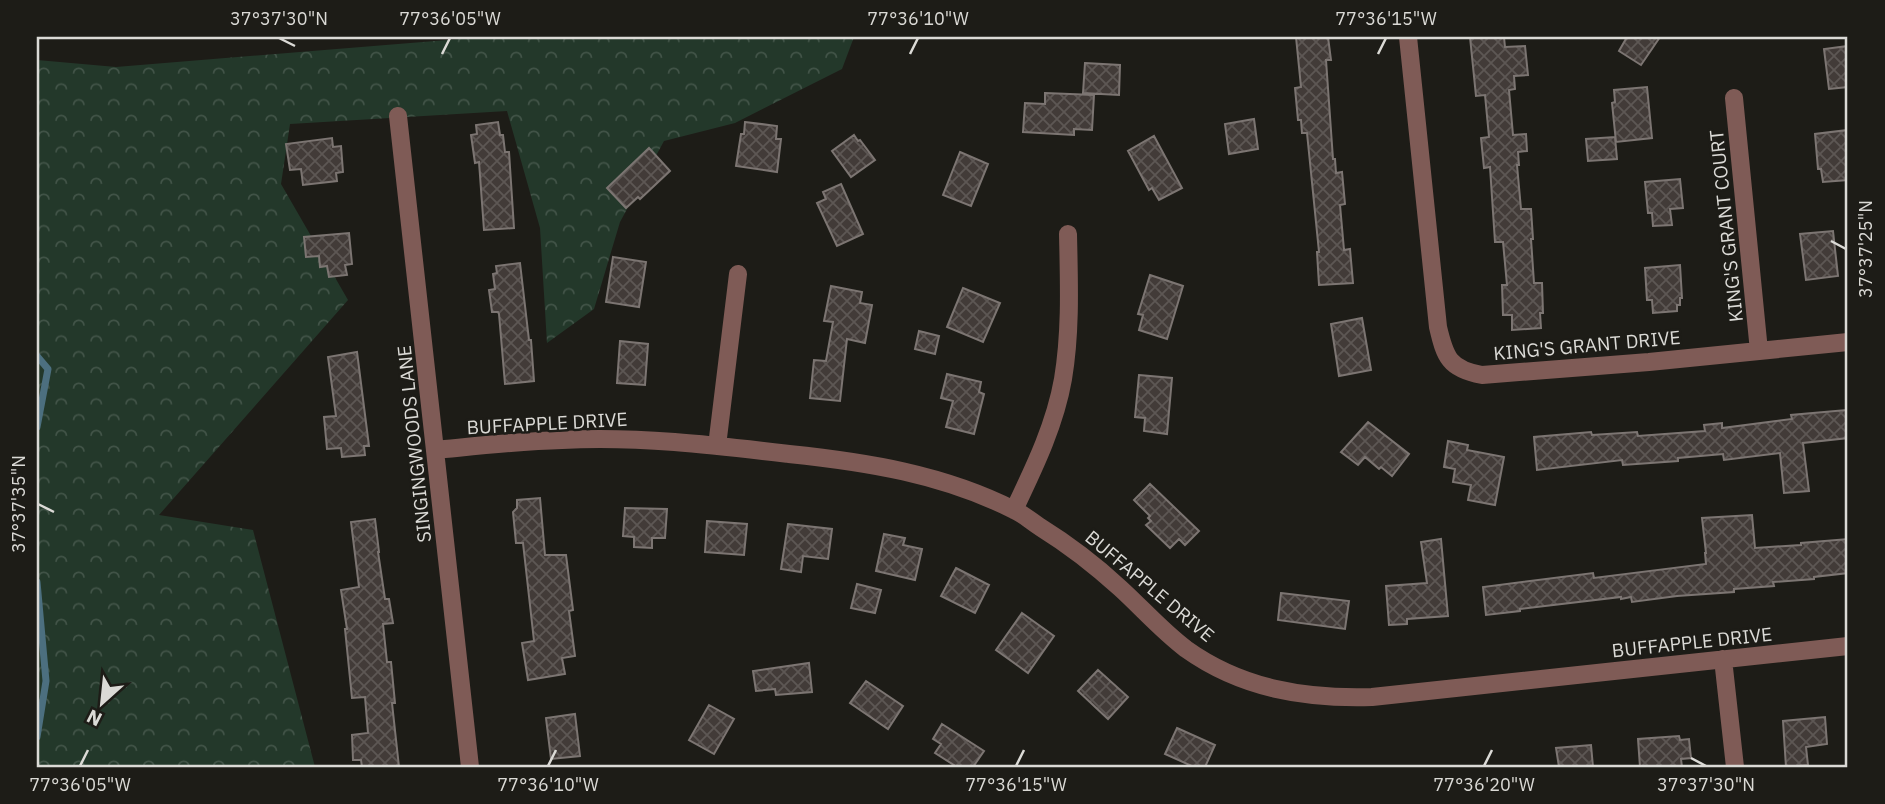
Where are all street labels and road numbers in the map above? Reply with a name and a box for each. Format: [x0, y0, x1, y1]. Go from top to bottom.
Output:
street label: KING'S GRANT COURT [1704, 129, 1748, 323]
street label: KING'S GRANT DRIVE [1492, 325, 1682, 365]
street label: SINGINGWOODS LANE [392, 344, 436, 544]
street label: BUFFAPPLE DRIVE [466, 407, 628, 439]
street label: BUFFAPPLE DRIVE [1081, 525, 1219, 647]
street label: BUFFAPPLE DRIVE [1611, 622, 1773, 662]

